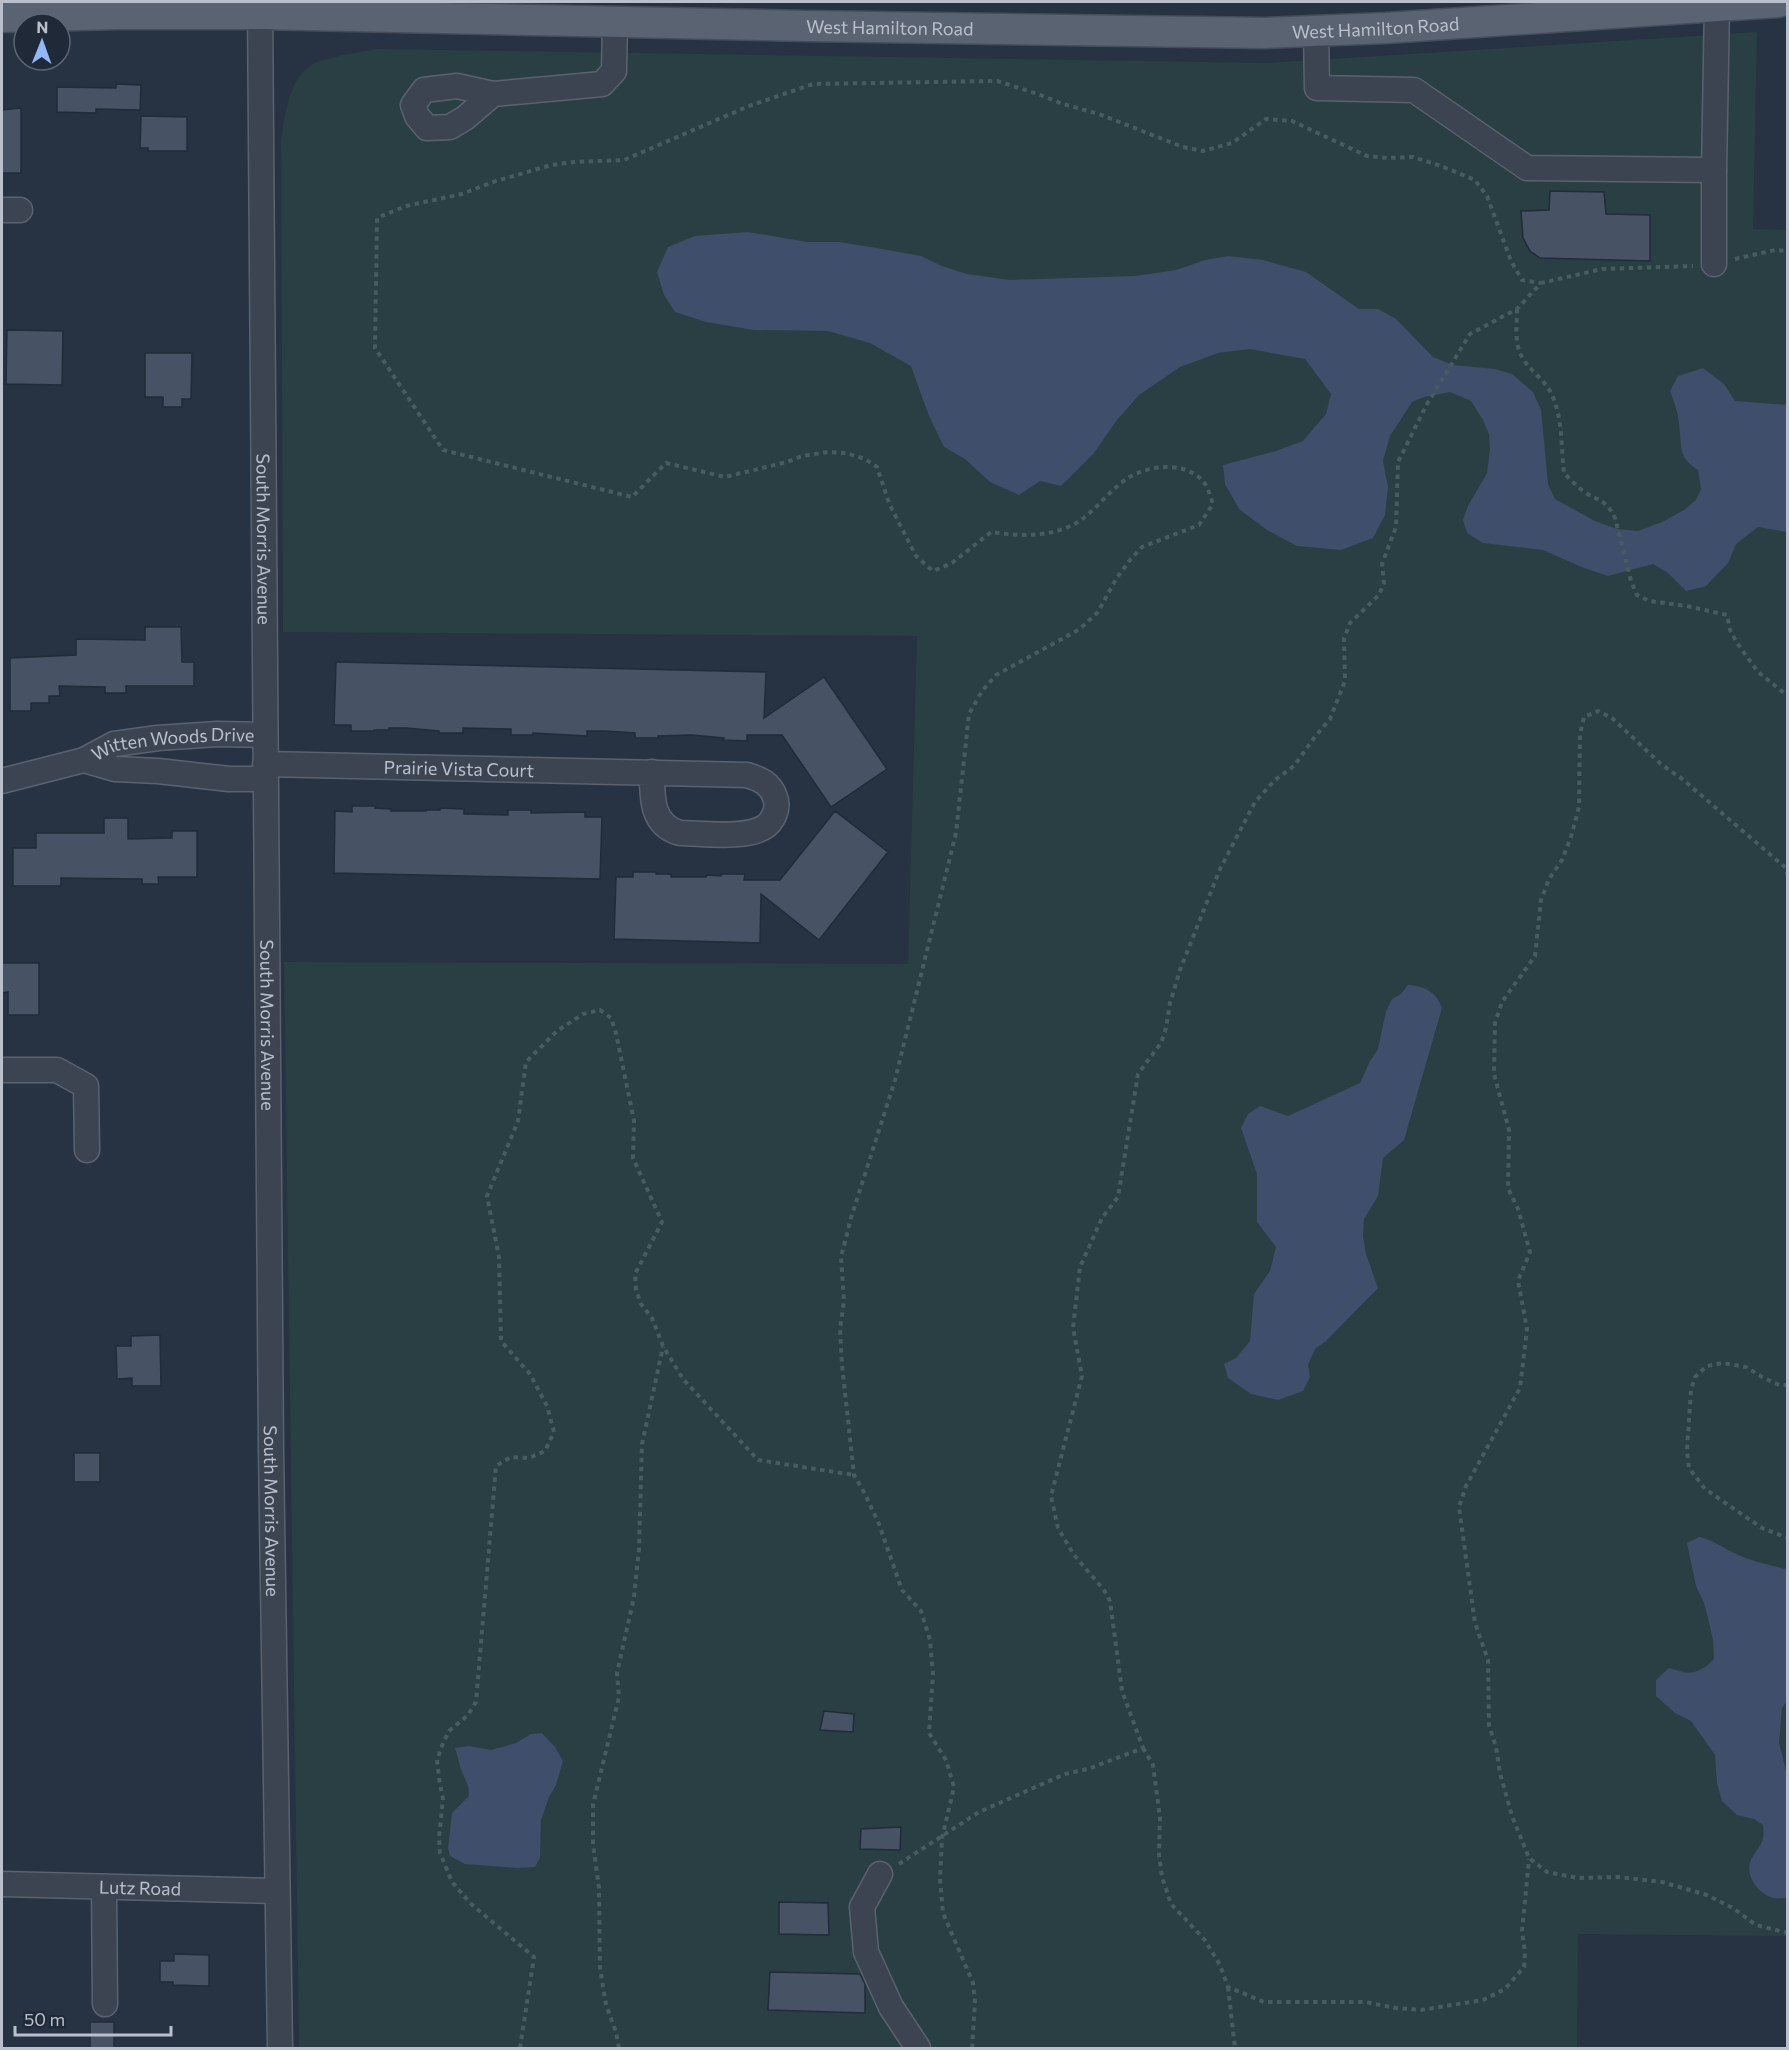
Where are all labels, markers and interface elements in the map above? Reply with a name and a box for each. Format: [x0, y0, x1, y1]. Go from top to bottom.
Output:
north arrow [12, 12, 72, 72]
street label: West Hamilton Road [1292, 12, 1460, 43]
street label: West Hamilton Road [806, 15, 974, 40]
text: N [36, 17, 48, 36]
street label: South Morris Avenue [252, 453, 276, 625]
street label: Witten Woods Drive [87, 723, 255, 765]
street label: Prairie Vista Court [384, 756, 534, 781]
street label: South Morris Avenue [256, 939, 279, 1111]
street label: South Morris Avenue [260, 1425, 284, 1597]
street label: Lutz Road [99, 1875, 181, 1900]
scale bar [15, 1999, 171, 2037]
text: 50 m [24, 2008, 65, 2030]

